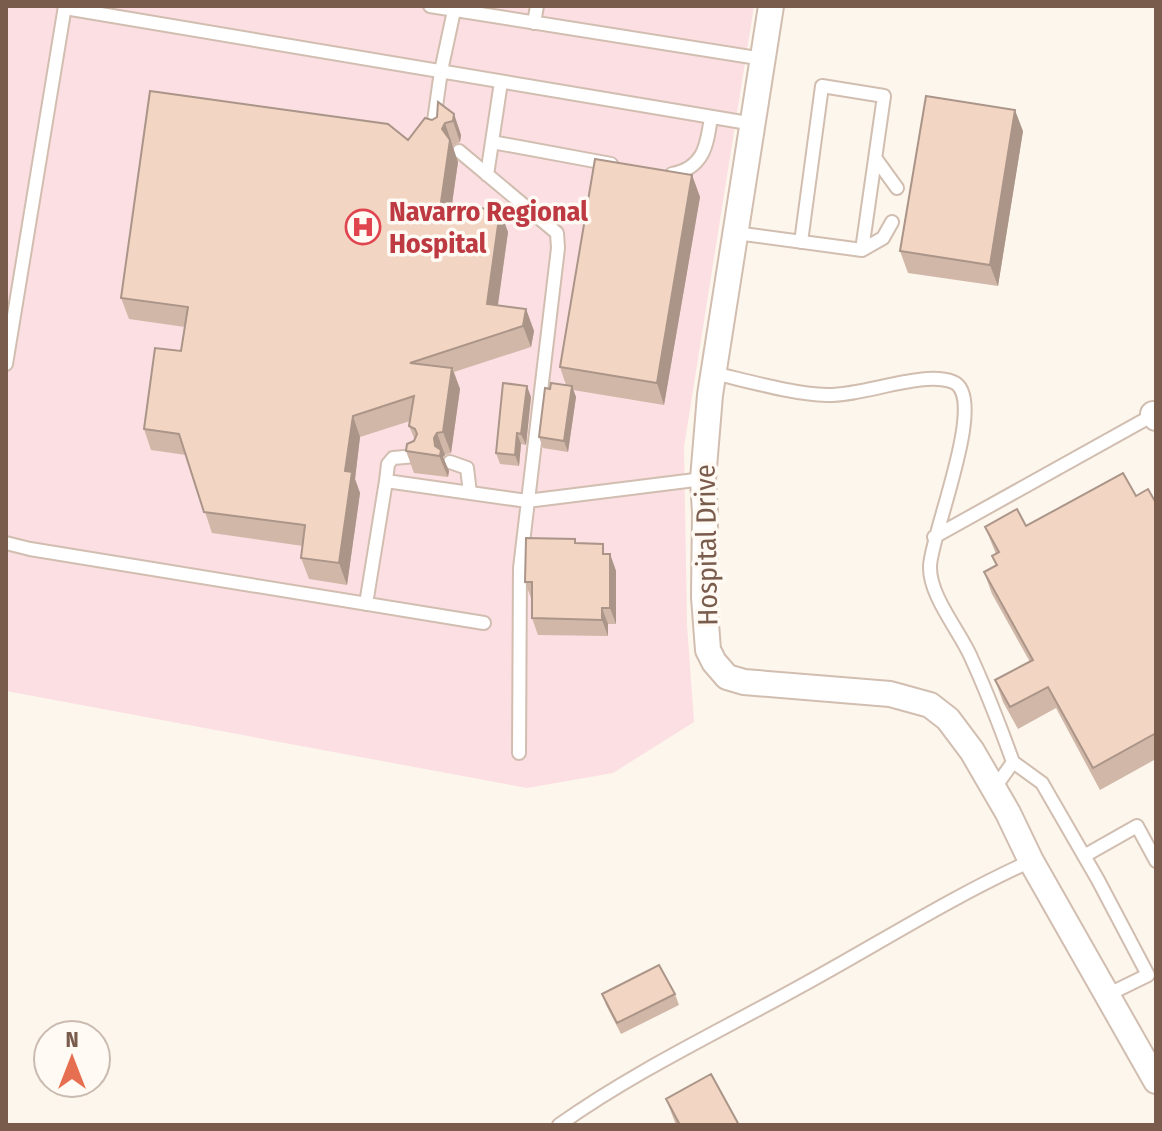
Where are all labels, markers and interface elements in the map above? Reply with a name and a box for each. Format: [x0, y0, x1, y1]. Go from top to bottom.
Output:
place label: Navarro Regional Hospital [389, 195, 588, 260]
hospital icon: Navarro Regional Hospital [344, 208, 382, 246]
street label: Hospital Drive [689, 464, 724, 626]
north arrow [32, 1019, 112, 1099]
text: N [65, 1026, 79, 1053]

